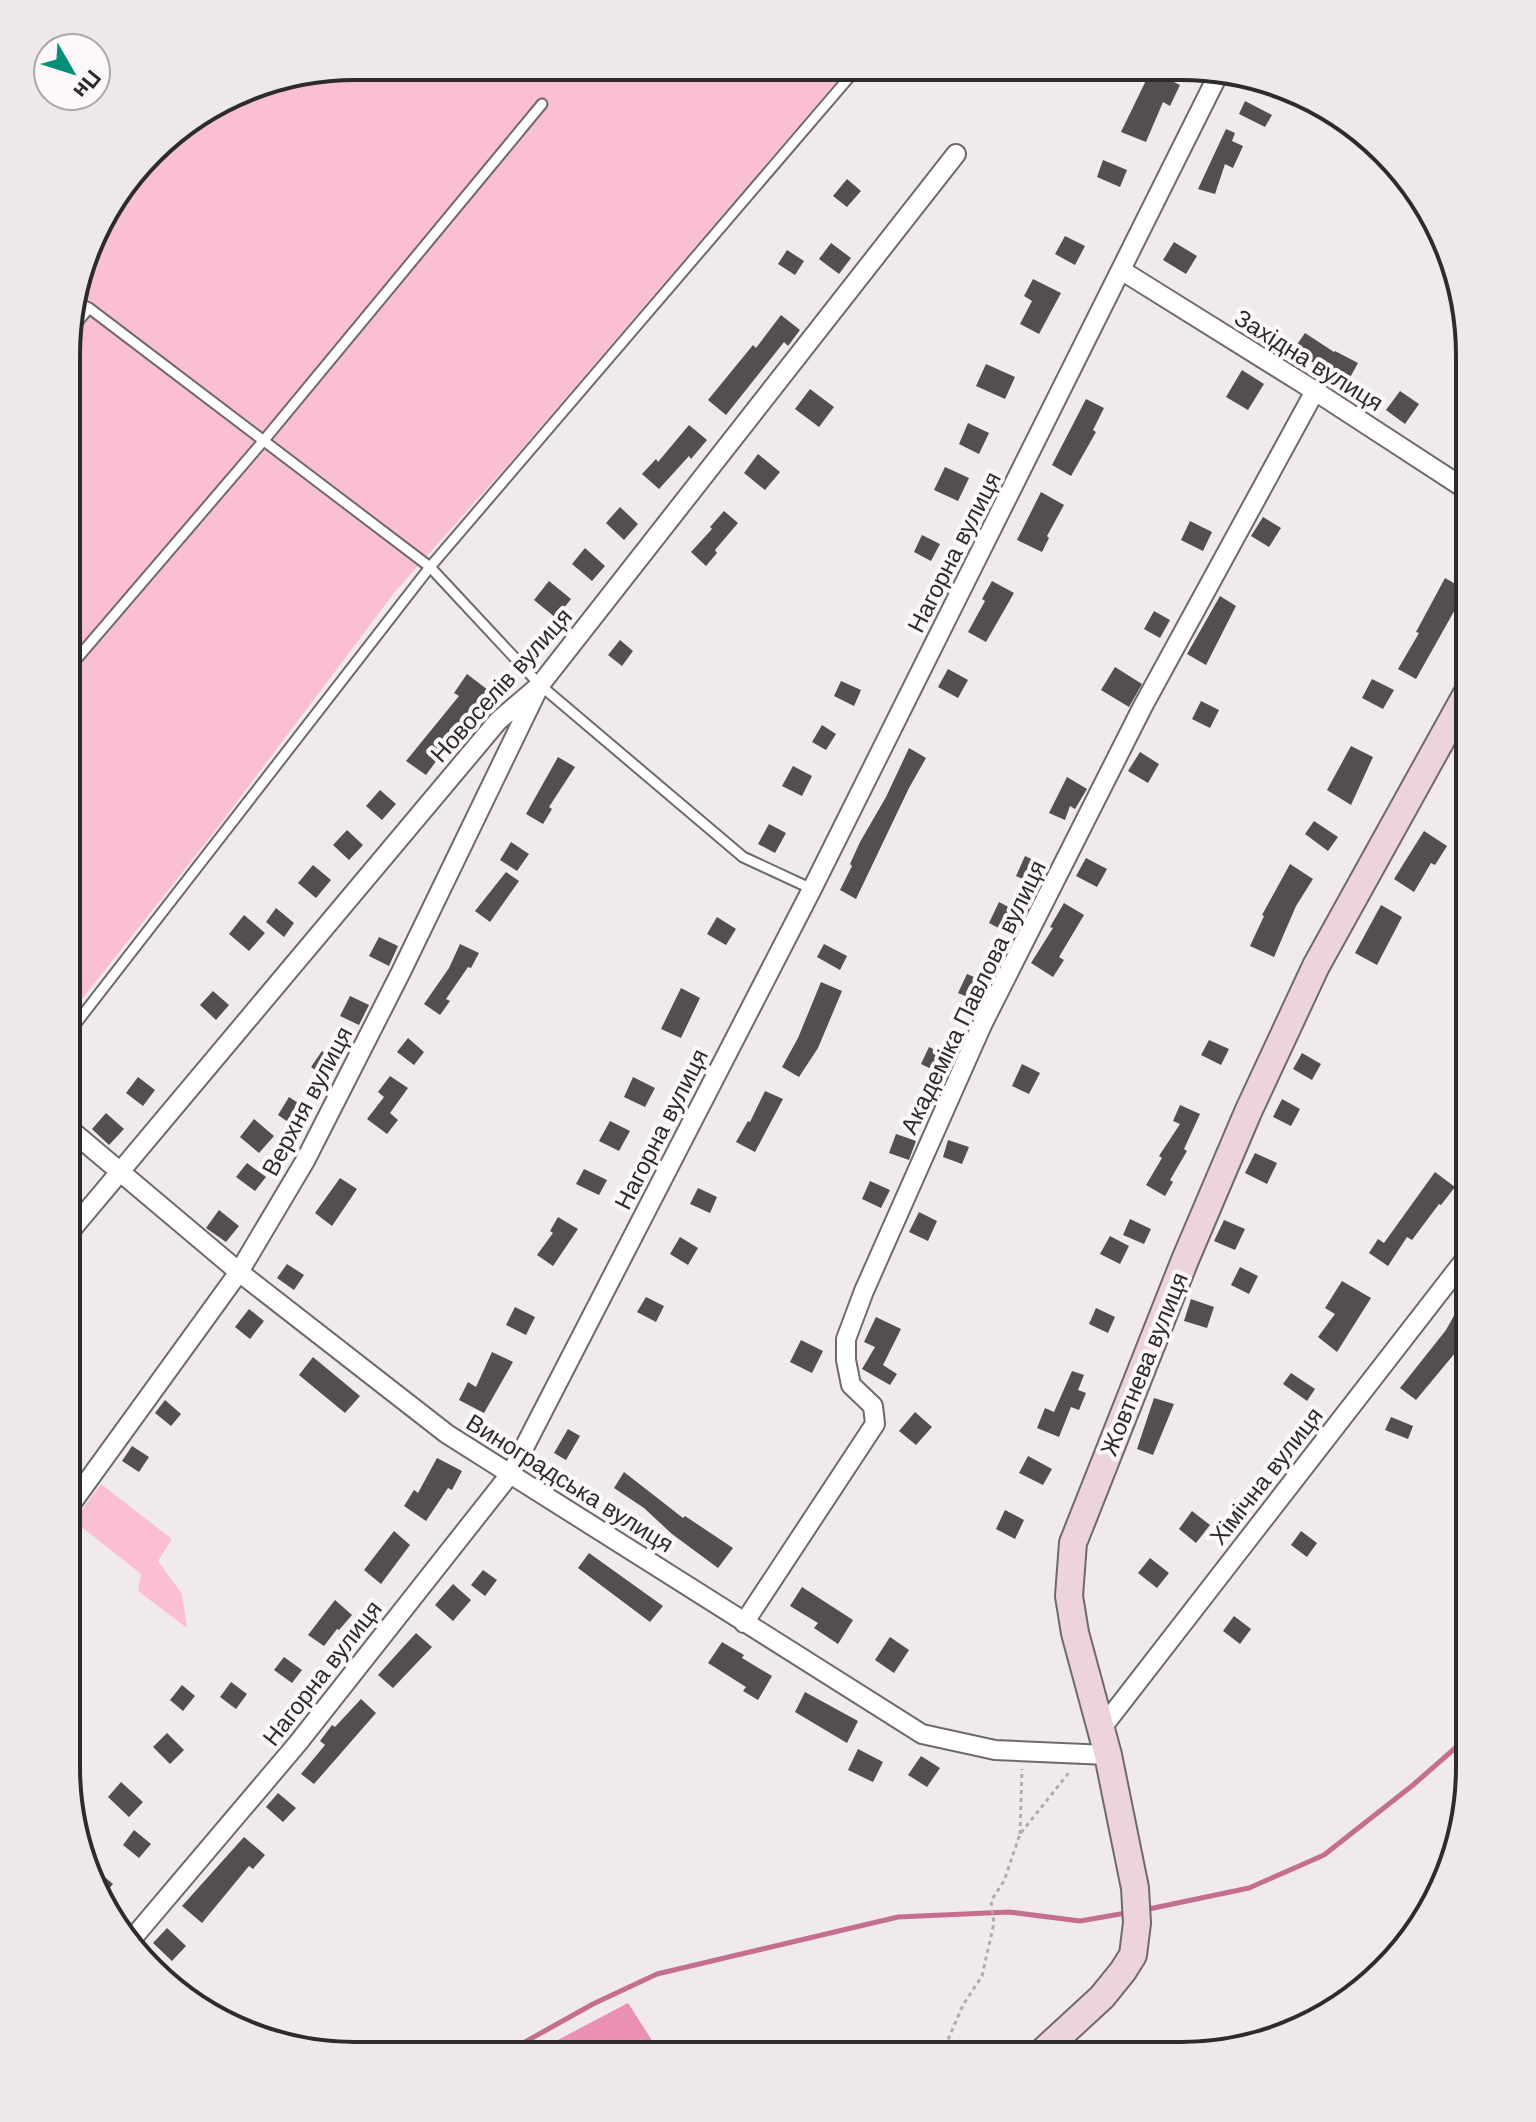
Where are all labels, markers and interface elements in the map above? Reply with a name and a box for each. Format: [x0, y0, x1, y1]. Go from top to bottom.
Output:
north arrow [32, 32, 112, 112]
text: Пн [67, 64, 108, 105]
street label: Західна вулиця [1229, 302, 1389, 418]
street label: Нагорна вулиця [900, 466, 1008, 638]
street label: Новоселів вулиця [423, 601, 579, 769]
street label: Академіка Павлова вулиця [893, 855, 1053, 1139]
street label: Верхня вулиця [255, 1021, 359, 1181]
street label: Нагорна вулиця [607, 1043, 715, 1215]
street label: Жовтнева вулиця [1093, 1268, 1195, 1460]
street label: Хімічна вулиця [1203, 1401, 1329, 1551]
street label: Виноградська вулиця [461, 1407, 679, 1559]
street label: Нагорна вулиця [255, 1594, 389, 1752]

